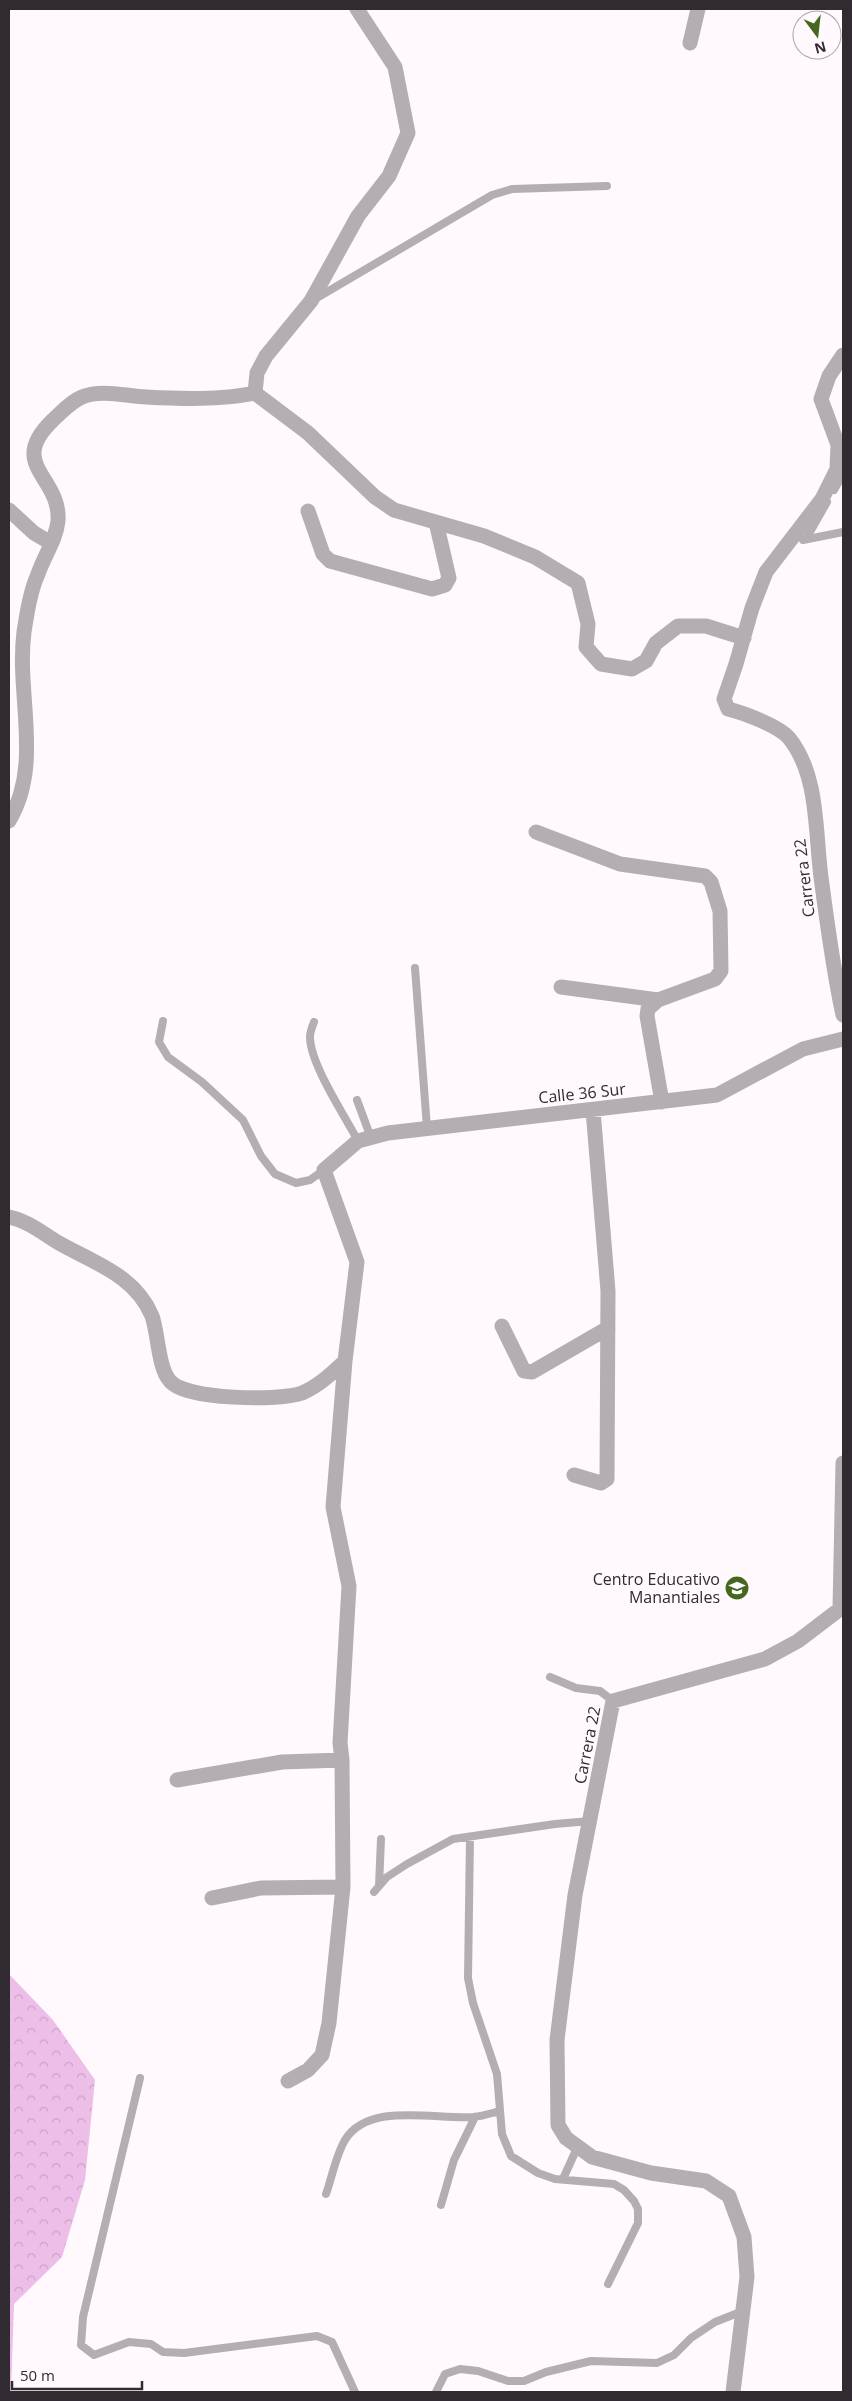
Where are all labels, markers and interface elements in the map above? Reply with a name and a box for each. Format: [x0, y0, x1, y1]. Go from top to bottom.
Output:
north arrow [792, 10, 842, 60]
text: N [813, 37, 828, 59]
street label: Carrera 22 [788, 837, 820, 919]
street label: Calle 36 Sur [537, 1077, 627, 1109]
place label: Centro Educativo Manantiales [593, 1568, 720, 1608]
school or university icon: Centro Educativo Manantiales [724, 1575, 750, 1601]
street label: Carrera 22 [569, 1704, 605, 1786]
scale bar [12, 2358, 142, 2390]
text: 50 m [20, 2365, 55, 2385]

